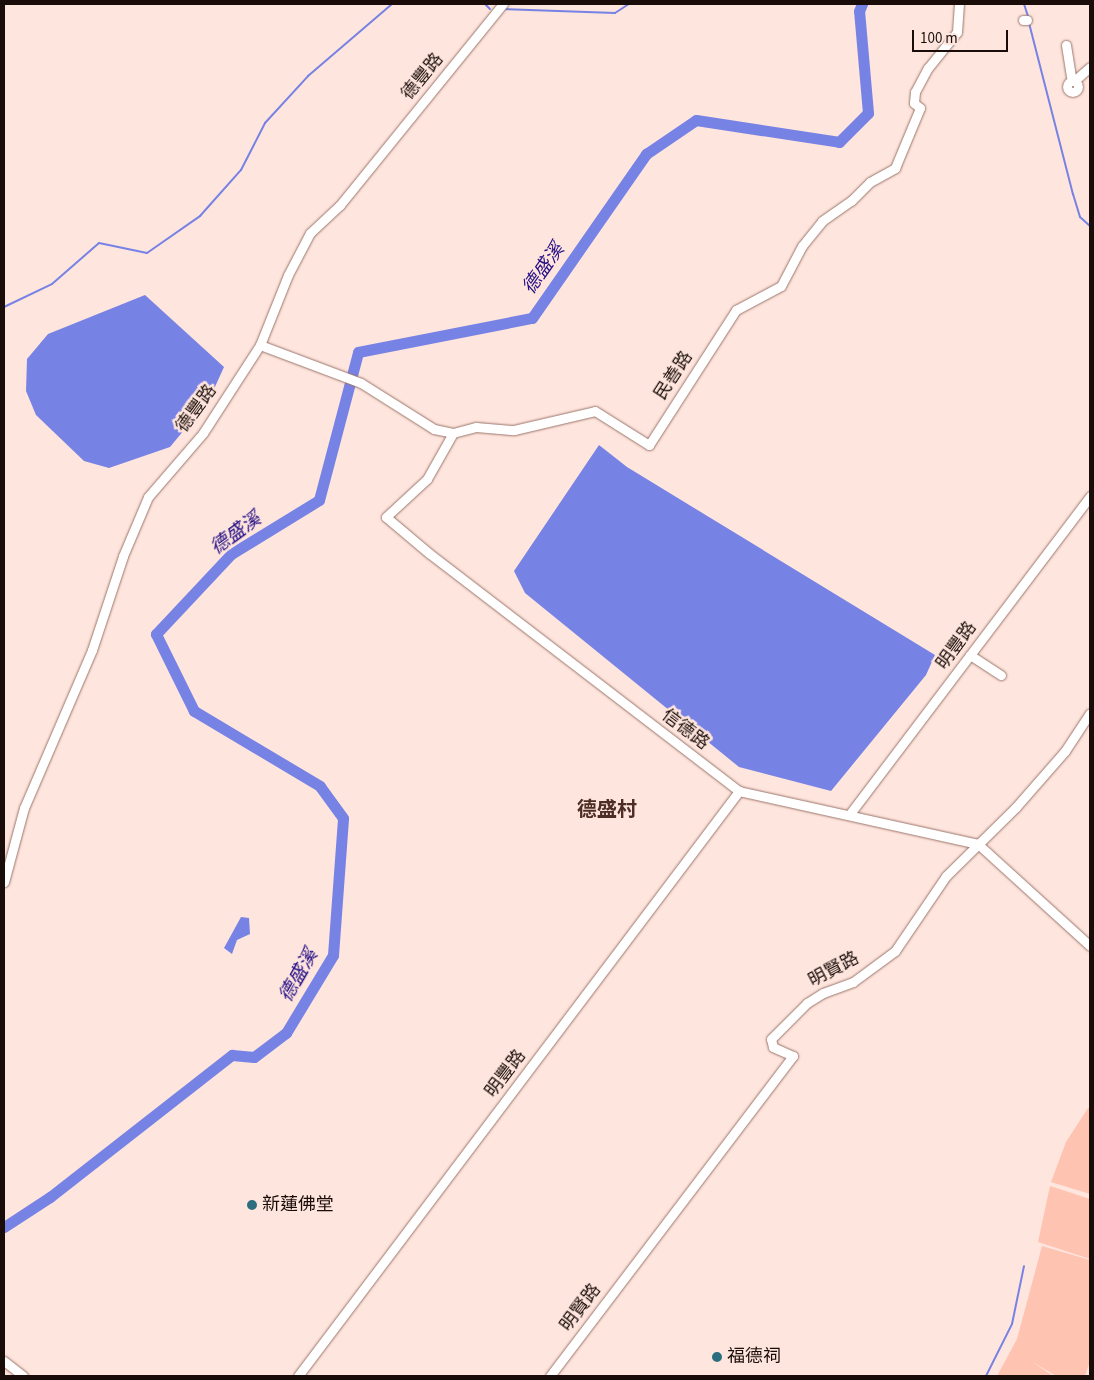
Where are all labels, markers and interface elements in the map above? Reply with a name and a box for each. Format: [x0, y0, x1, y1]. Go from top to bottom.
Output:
scale bar [914, 20, 1010, 52]
text: 100 m [920, 28, 958, 49]
street label: 德豐路 [398, 49, 448, 105]
water label: 德盛溪 [518, 239, 570, 299]
street label: 民善路 [650, 347, 698, 405]
street label: 德豐路 [172, 381, 222, 437]
water label: 德盛溪 [206, 508, 266, 560]
street label: 明豐路 [932, 618, 982, 674]
street label: 信德路 [657, 705, 713, 755]
district label: 德盛村 [577, 798, 637, 822]
water label: 德盛溪 [275, 946, 323, 1006]
street label: 明賢路 [805, 948, 863, 992]
street label: 明豐路 [481, 1046, 531, 1102]
place label: 新蓮佛堂 [262, 1194, 334, 1216]
marker: 新蓮佛堂 [246, 1199, 258, 1211]
street label: 明賢路 [556, 1280, 606, 1336]
place label: 福德祠 [727, 1346, 781, 1368]
marker: 福德祠 [711, 1351, 723, 1363]

